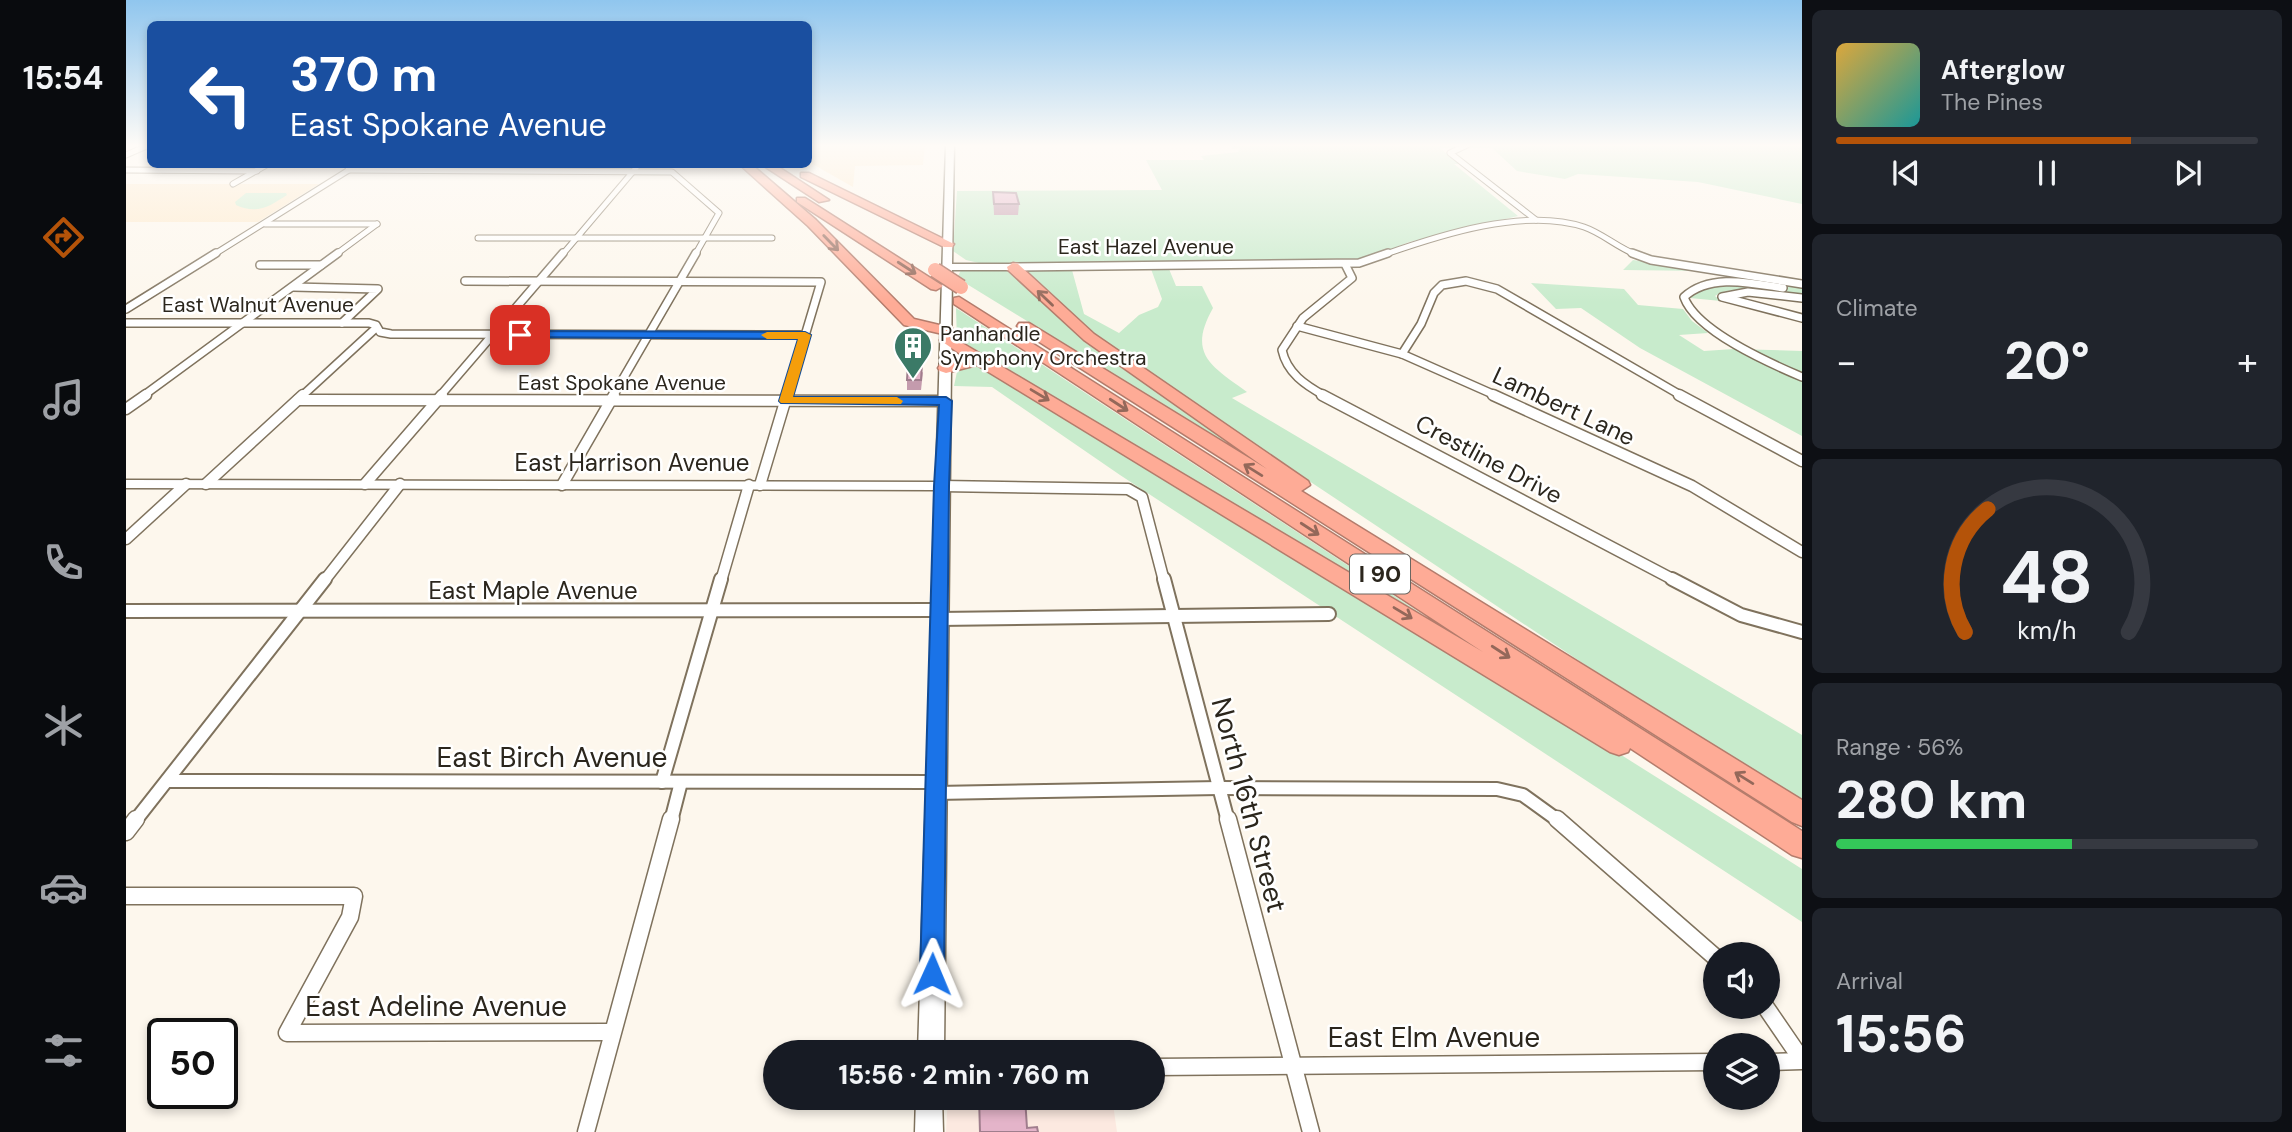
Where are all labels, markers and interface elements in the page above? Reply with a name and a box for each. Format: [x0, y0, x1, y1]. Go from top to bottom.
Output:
text: 370 m [290, 42, 437, 106]
icon: left [175, 49, 266, 140]
text: Afterglow [1941, 53, 2065, 87]
text: 15:54 [23, 57, 103, 99]
text: The Pines [1941, 87, 2043, 117]
text: East Spokane Avenue [290, 104, 607, 146]
icon: previous [1887, 154, 1925, 192]
icon: pause [2028, 154, 2066, 192]
icon: next [2169, 154, 2207, 192]
icon: directions [39, 213, 88, 262]
street label: East Hazel Avenue [1058, 233, 1234, 261]
one-way arrow [823, 234, 840, 251]
one-way arrow [897, 260, 916, 275]
one-way arrow [1037, 289, 1054, 306]
street label: East Walnut Avenue [162, 291, 354, 319]
text: Climate [1836, 293, 1918, 323]
pin [490, 305, 550, 365]
icon: arrive [501, 316, 539, 354]
place label: Panhandle Symphony Orchestra [940, 320, 1146, 372]
building icon: Panhandle Symphony Orchestra [892, 325, 934, 380]
text: 20° [2004, 327, 2090, 395]
text: − [1836, 337, 1857, 387]
text: + [2237, 337, 2258, 387]
street label: Lambert Lane [1488, 360, 1640, 452]
street label: East Spokane Avenue [518, 369, 726, 397]
icon: music [39, 375, 88, 424]
one-way arrow [1029, 388, 1049, 402]
one-way arrow [1109, 398, 1128, 412]
street label: Crestline Drive [1410, 407, 1568, 511]
street label: East Harrison Avenue [515, 447, 749, 478]
one-way arrow [1244, 463, 1263, 478]
one-way arrow [1299, 523, 1319, 537]
text: 48 [2000, 530, 2094, 625]
icon: phone [39, 538, 88, 587]
road number: I 90 [1350, 554, 1410, 594]
street label: East Maple Avenue [428, 575, 638, 606]
one-way arrow [1392, 606, 1412, 620]
text: km/h [2017, 614, 2077, 647]
one-way arrow [1491, 645, 1510, 659]
street label: North 16th Street [1203, 693, 1295, 917]
icon: climate [39, 701, 88, 750]
text: Range · 56% [1836, 732, 1963, 762]
street label: East Birch Avenue [436, 739, 668, 776]
text: 280 km [1836, 766, 2027, 834]
one-way arrow [1735, 770, 1754, 785]
icon: car [39, 863, 88, 912]
position arrow [895, 937, 969, 1011]
map controls [1703, 942, 1780, 1110]
button: sound [1703, 942, 1780, 1019]
text: Arrival [1836, 966, 1903, 996]
street label: East Adeline Avenue [305, 988, 567, 1025]
text: 15:56 [1836, 1000, 1967, 1068]
speed limit sign: 50 [147, 1018, 238, 1109]
street label: East Elm Avenue [1328, 1019, 1540, 1056]
icon: filters [39, 1026, 88, 1075]
button: layers [1703, 1033, 1780, 1110]
text: 15:56 · 2 min · 760 m [838, 1058, 1090, 1092]

